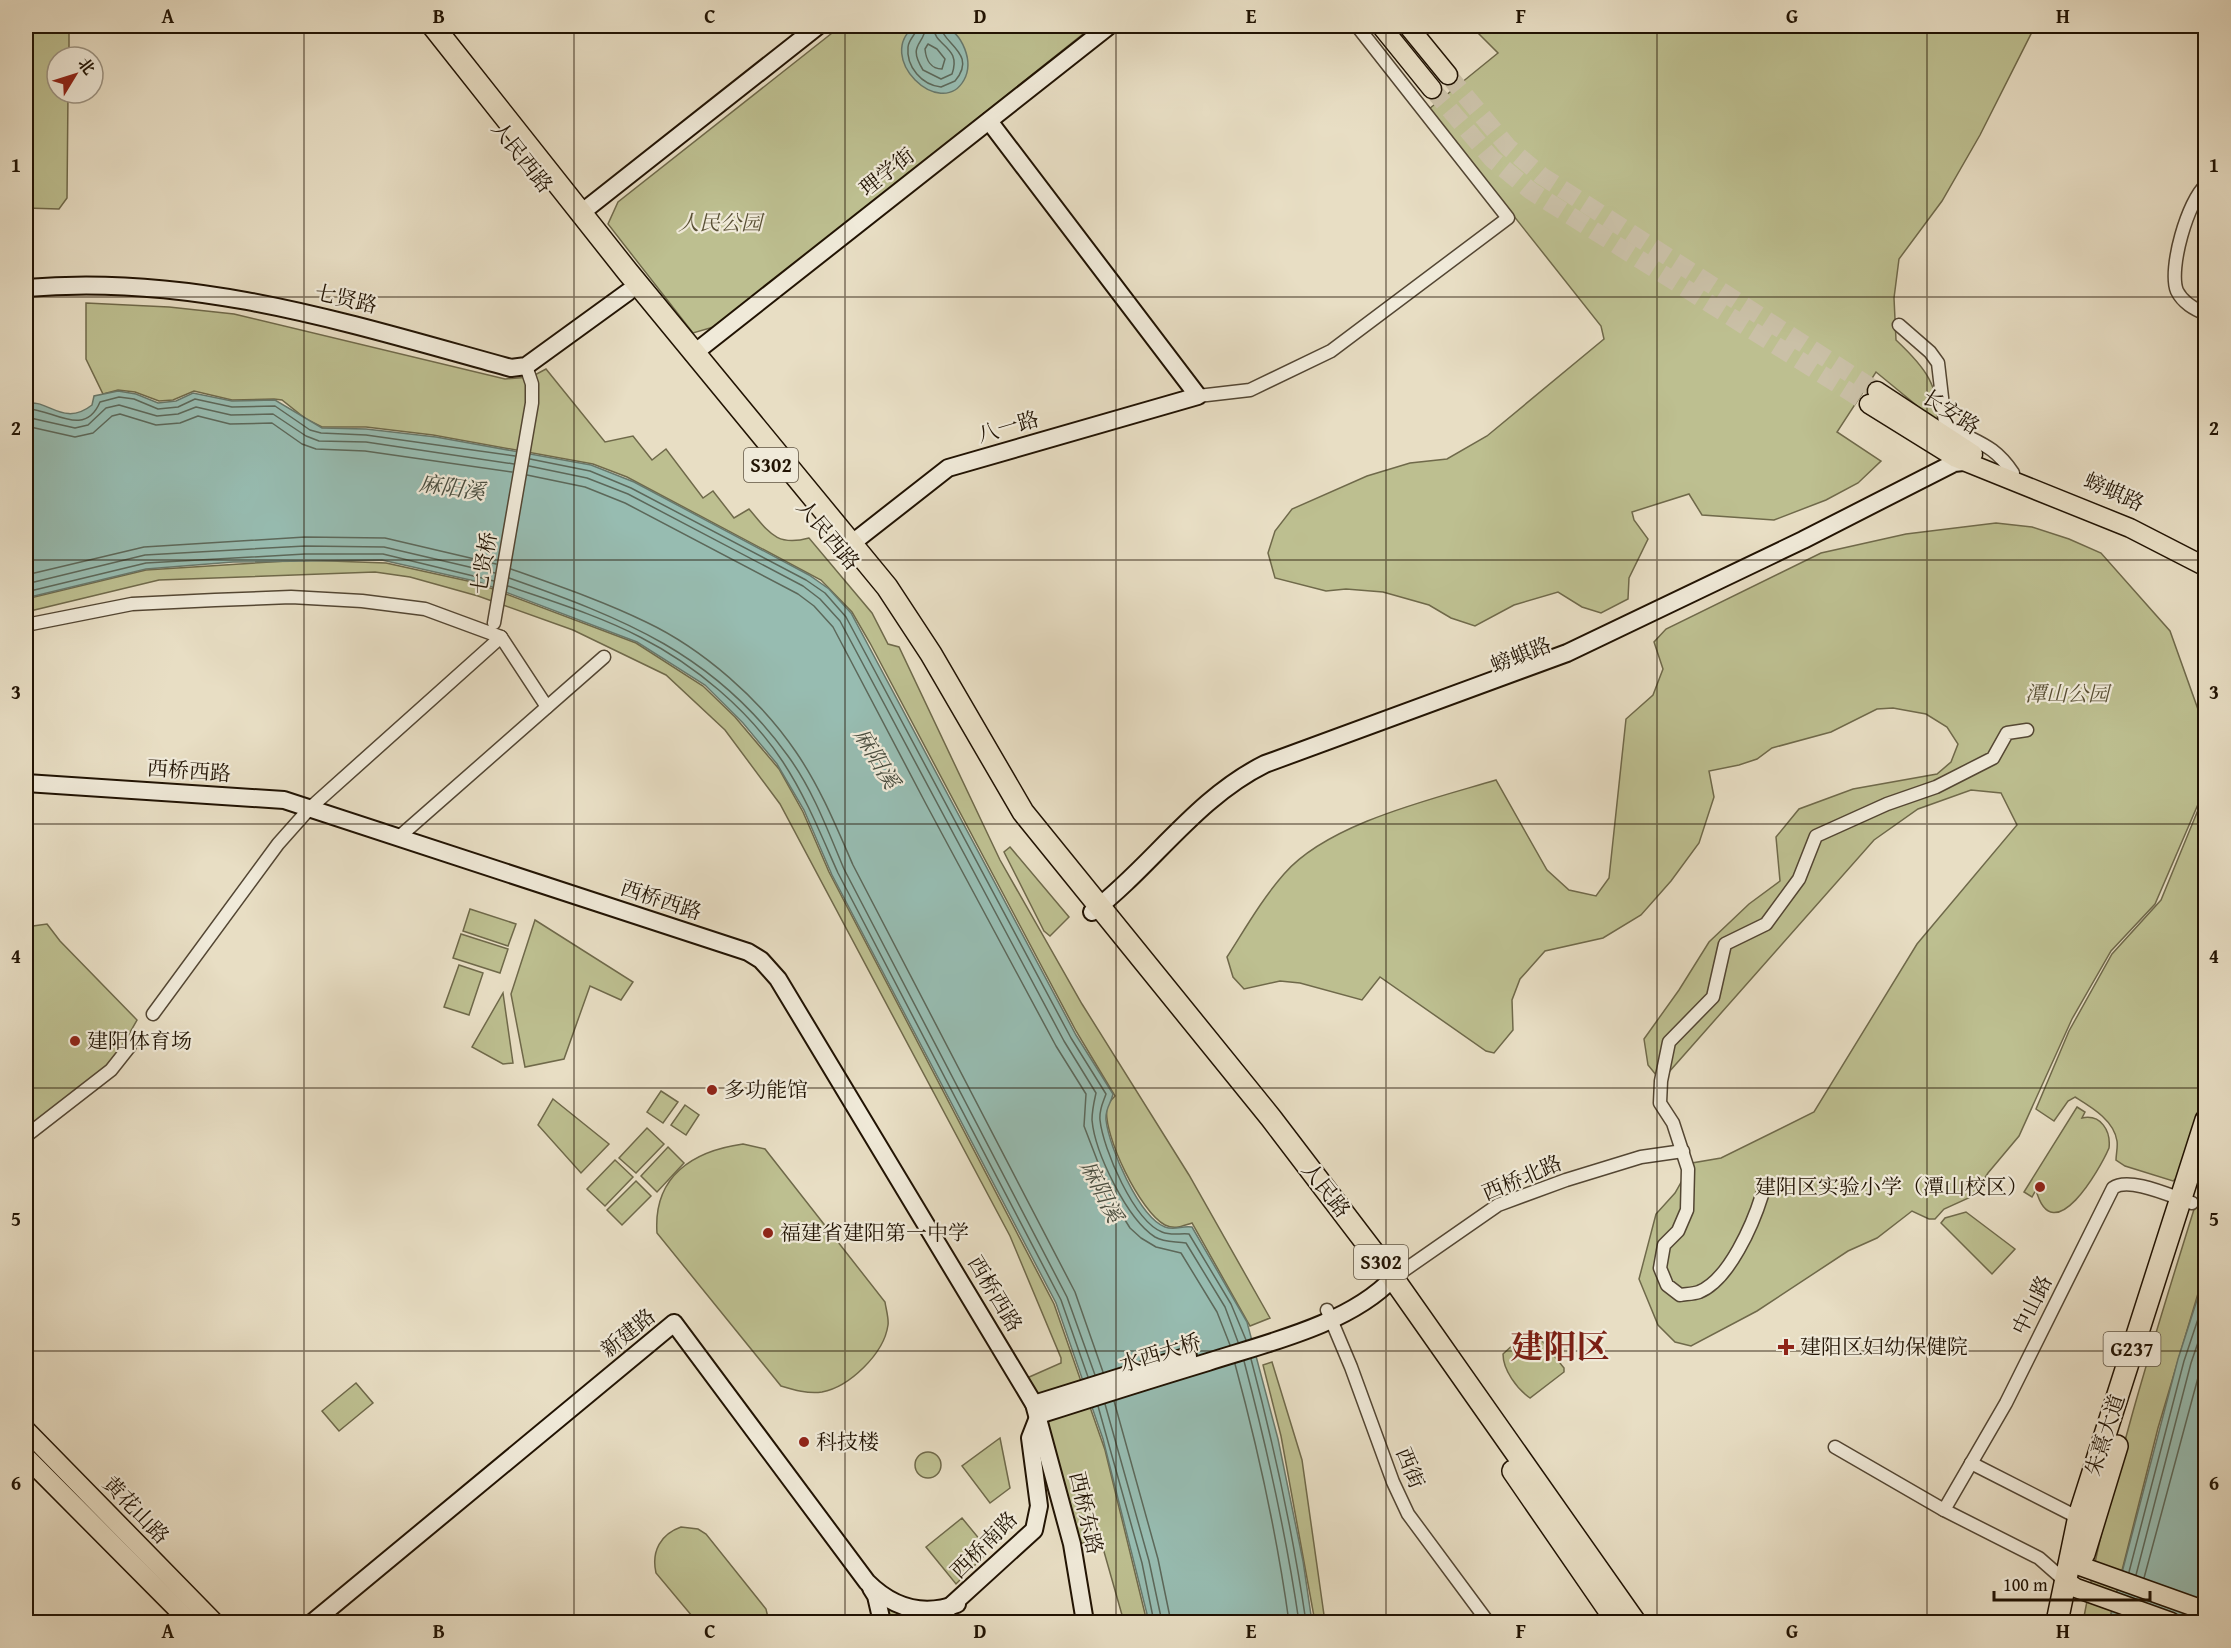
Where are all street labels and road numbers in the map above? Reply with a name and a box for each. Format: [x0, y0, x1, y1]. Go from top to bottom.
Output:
street label: 人民西路 [484, 114, 560, 199]
street label: 理学街 [852, 140, 921, 203]
street label: 七贤路 [312, 276, 380, 321]
street label: 长安路 [1916, 381, 1986, 442]
street label: 八一路 [973, 403, 1042, 450]
road number: S302 [744, 448, 798, 482]
street label: 螃蜞路 [2079, 465, 2149, 519]
street label: 人民西路 [790, 493, 867, 577]
street label: 七贤桥 [463, 529, 504, 597]
street label: 螃蜞路 [1486, 629, 1556, 680]
street label: 西桥西路 [146, 752, 232, 789]
street label: 西桥西路 [616, 872, 706, 927]
street label: 西桥北路 [1477, 1147, 1567, 1208]
street label: 人民路 [1295, 1155, 1358, 1224]
road number: S302 [1354, 1245, 1408, 1279]
street label: 西桥西路 [961, 1250, 1030, 1338]
street label: 中山路 [2004, 1270, 2059, 1340]
street label: 新建路 [593, 1301, 662, 1364]
street label: 水西大桥 [1115, 1325, 1205, 1380]
road number: G237 [2104, 1332, 2160, 1366]
street label: 朱熹大道 [2077, 1390, 2132, 1480]
street label: 西街 [1388, 1443, 1433, 1493]
street label: 西桥东路 [1062, 1468, 1111, 1557]
street label: 黄花山路 [96, 1469, 177, 1551]
street label: 西桥南路 [943, 1504, 1024, 1585]

